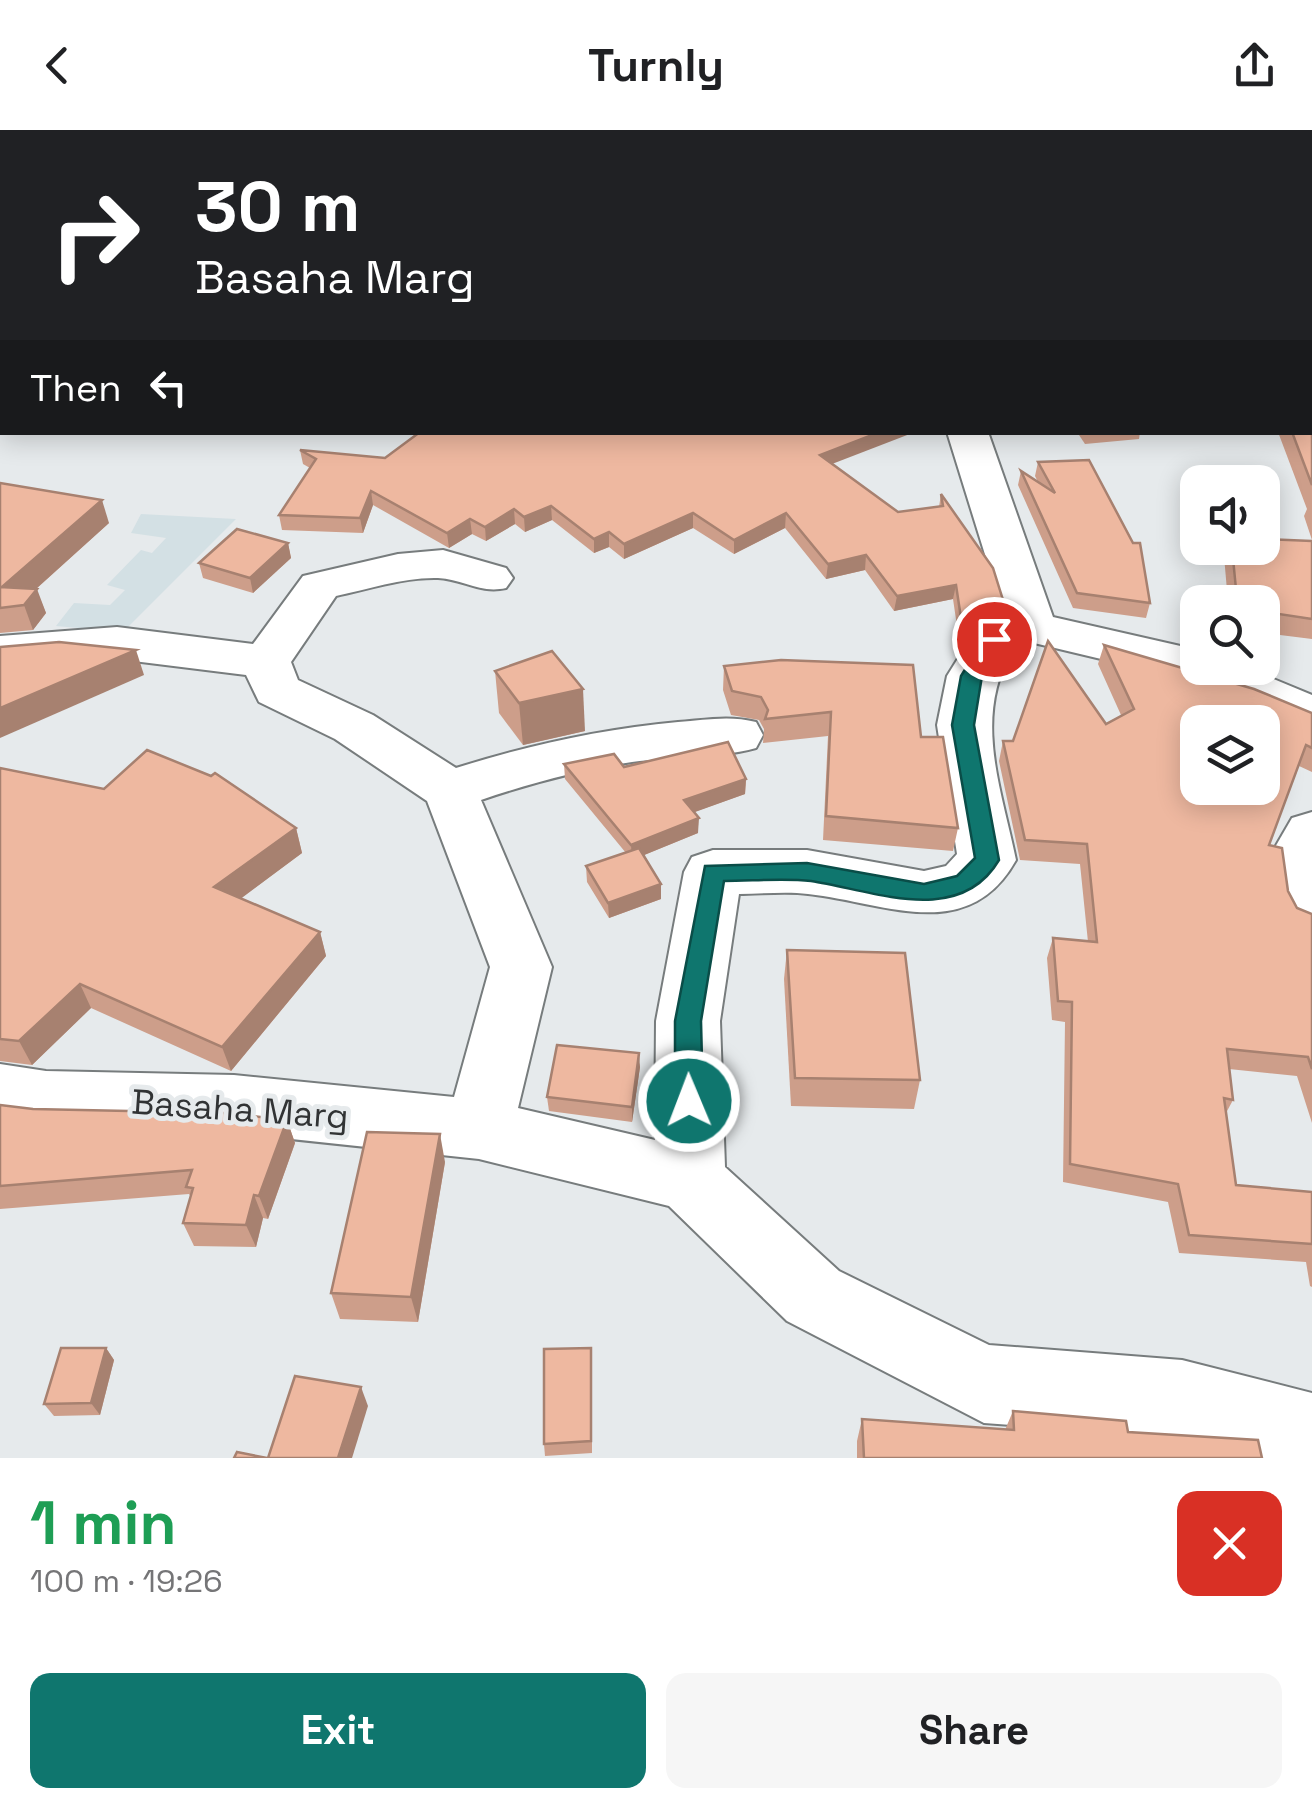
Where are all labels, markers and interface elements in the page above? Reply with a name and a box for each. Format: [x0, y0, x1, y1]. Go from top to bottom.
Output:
text: Turnly [588, 37, 724, 94]
icon: back [30, 38, 85, 93]
icon: share [1227, 38, 1282, 93]
text: 30 m [195, 162, 360, 251]
icon: right [30, 170, 160, 300]
text: Basaha Marg [195, 249, 475, 306]
icon: left [141, 360, 196, 415]
text: Then [30, 364, 121, 412]
map controls [1180, 465, 1280, 805]
button: sound [1180, 465, 1280, 565]
button: search [1180, 585, 1280, 685]
pin [952, 597, 1037, 682]
icon: arrive [967, 612, 1022, 667]
button: layers [1180, 705, 1280, 805]
position arrow [637, 1049, 741, 1153]
street label: Basaha Marg [130, 1079, 350, 1139]
text: 1 min [30, 1485, 177, 1562]
button: close [1177, 1491, 1282, 1596]
text: 100 m · 19:26 [30, 1561, 223, 1601]
button: Exit [30, 1673, 646, 1788]
button: Share [666, 1673, 1282, 1788]

